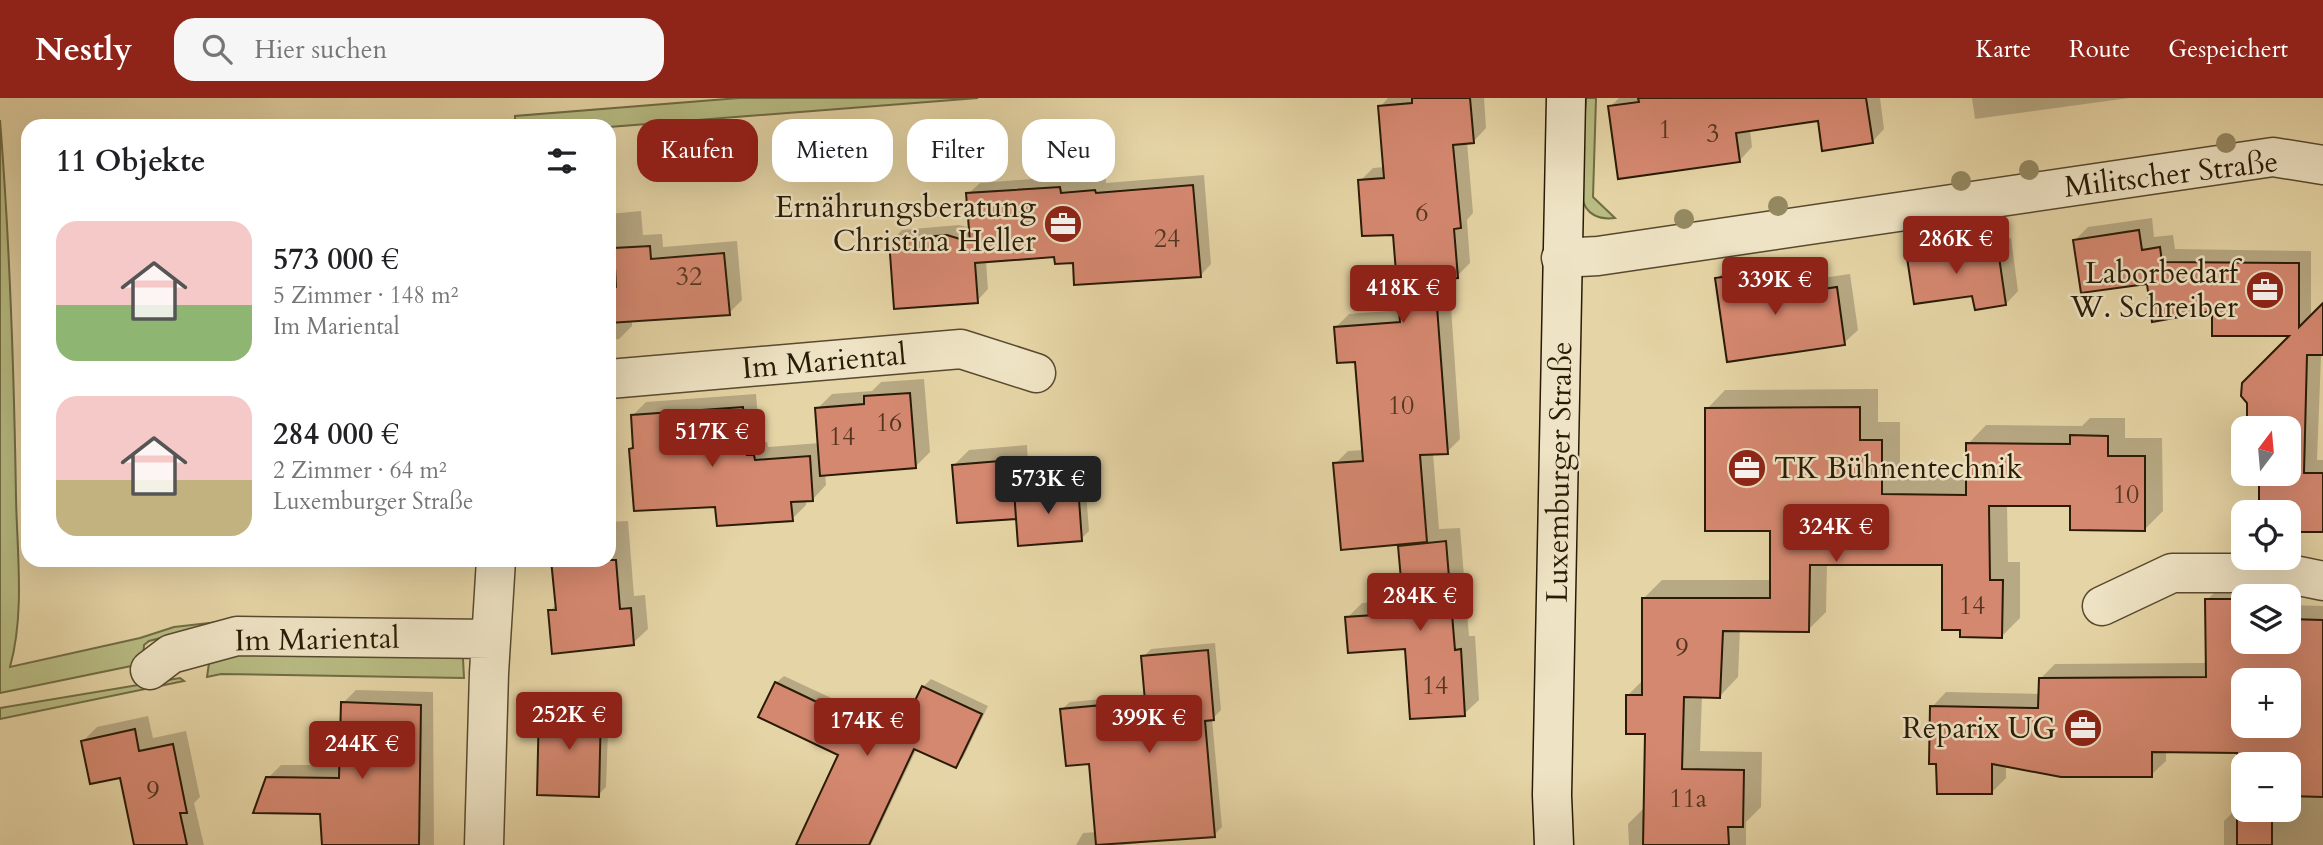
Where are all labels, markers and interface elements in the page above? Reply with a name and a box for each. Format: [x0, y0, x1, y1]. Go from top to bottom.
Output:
search box [174, 18, 664, 81]
text: Nestly [35, 27, 132, 72]
icon: search [198, 30, 236, 68]
text: Hier suchen [254, 32, 387, 67]
text: Karte [1976, 33, 2031, 66]
text: Route [2069, 33, 2130, 66]
text: Gespeichert [2168, 33, 2288, 66]
house number: 1 [1658, 112, 1672, 147]
house number: 3 [1706, 116, 1720, 151]
chip: Kaufen [637, 119, 758, 182]
chip: Mieten [772, 119, 893, 182]
chip: Filter [907, 119, 1008, 182]
chip: Neu [1022, 119, 1115, 182]
text: 11 Objekte [56, 141, 206, 182]
street label: Militscher Straße [2062, 141, 2280, 208]
icon: filters [543, 142, 581, 180]
place label: Ernährungsberatung Christina Heller [775, 187, 1036, 262]
house number: 6 [1415, 195, 1429, 230]
office icon: Ernährungsberatung Christina Heller [1042, 203, 1084, 245]
pin: 286K € [1899, 216, 2013, 276]
house number: 24 [1154, 221, 1180, 256]
text: 286K € [1919, 223, 1993, 254]
text: 573 000 € [273, 239, 399, 280]
icon: home [112, 249, 196, 333]
place label: Laborbedarf W. Schreiber [2069, 253, 2243, 328]
pin: 339K € [1718, 258, 1832, 317]
house number: 32 [676, 259, 702, 294]
text: 339K € [1738, 264, 1812, 295]
pin: 418K € [1346, 266, 1460, 325]
office icon: Laborbedarf W. Schreiber [2244, 269, 2286, 311]
text: 418K € [1366, 272, 1440, 303]
text: 5 Zimmer · 148 m² [273, 280, 458, 311]
text: Im Mariental [273, 311, 400, 342]
street label: Im Mariental [740, 334, 908, 389]
street label: Luxemburger Straße [1537, 341, 1582, 603]
house number: 10 [1388, 388, 1414, 423]
house number: 16 [876, 405, 902, 440]
pin: 517K € [655, 410, 769, 469]
text: 284 000 € [273, 414, 399, 455]
text: 517K € [675, 416, 749, 447]
north arrow [2231, 416, 2301, 486]
map controls [2231, 416, 2301, 822]
house number: 14 [829, 419, 855, 454]
icon: home [112, 424, 196, 508]
office icon: TK Bühnentechnik [1726, 447, 1768, 489]
place label: TK Bühnentechnik [1774, 448, 2022, 489]
text: 2 Zimmer · 64 m² [273, 455, 447, 486]
pin: 573K € [991, 456, 1105, 516]
text: 573K € [1011, 463, 1085, 494]
house number: 10 [2113, 477, 2139, 512]
text: Luxemburger Straße [273, 486, 473, 517]
button: locate [2231, 500, 2301, 570]
pin: 324K € [1779, 504, 1893, 564]
text: 324K € [1799, 511, 1873, 542]
pin: 284K € [1363, 574, 1477, 633]
text: 284K € [1383, 580, 1457, 611]
button: layers [2231, 584, 2301, 654]
house number: 14 [1959, 588, 1985, 623]
street label: Im Mariental [234, 618, 400, 661]
house number: 9 [1675, 630, 1689, 665]
house number: 14 [1422, 668, 1448, 703]
button: + [2231, 668, 2301, 738]
pin: 252K € [512, 692, 626, 752]
pin: 399K € [1092, 696, 1206, 755]
pin: 174K € [810, 698, 924, 758]
text: 252K € [532, 699, 606, 730]
text: 399K € [1112, 702, 1186, 733]
text: 174K € [830, 705, 904, 736]
office icon: Reparix UG [2062, 707, 2104, 749]
place label: Reparix UG [1902, 708, 2056, 749]
pin: 244K € [305, 722, 419, 781]
text: 244K € [325, 728, 399, 759]
button: − [2231, 752, 2301, 822]
house number: 9 [146, 773, 160, 808]
house number: 11a [1669, 781, 1707, 816]

